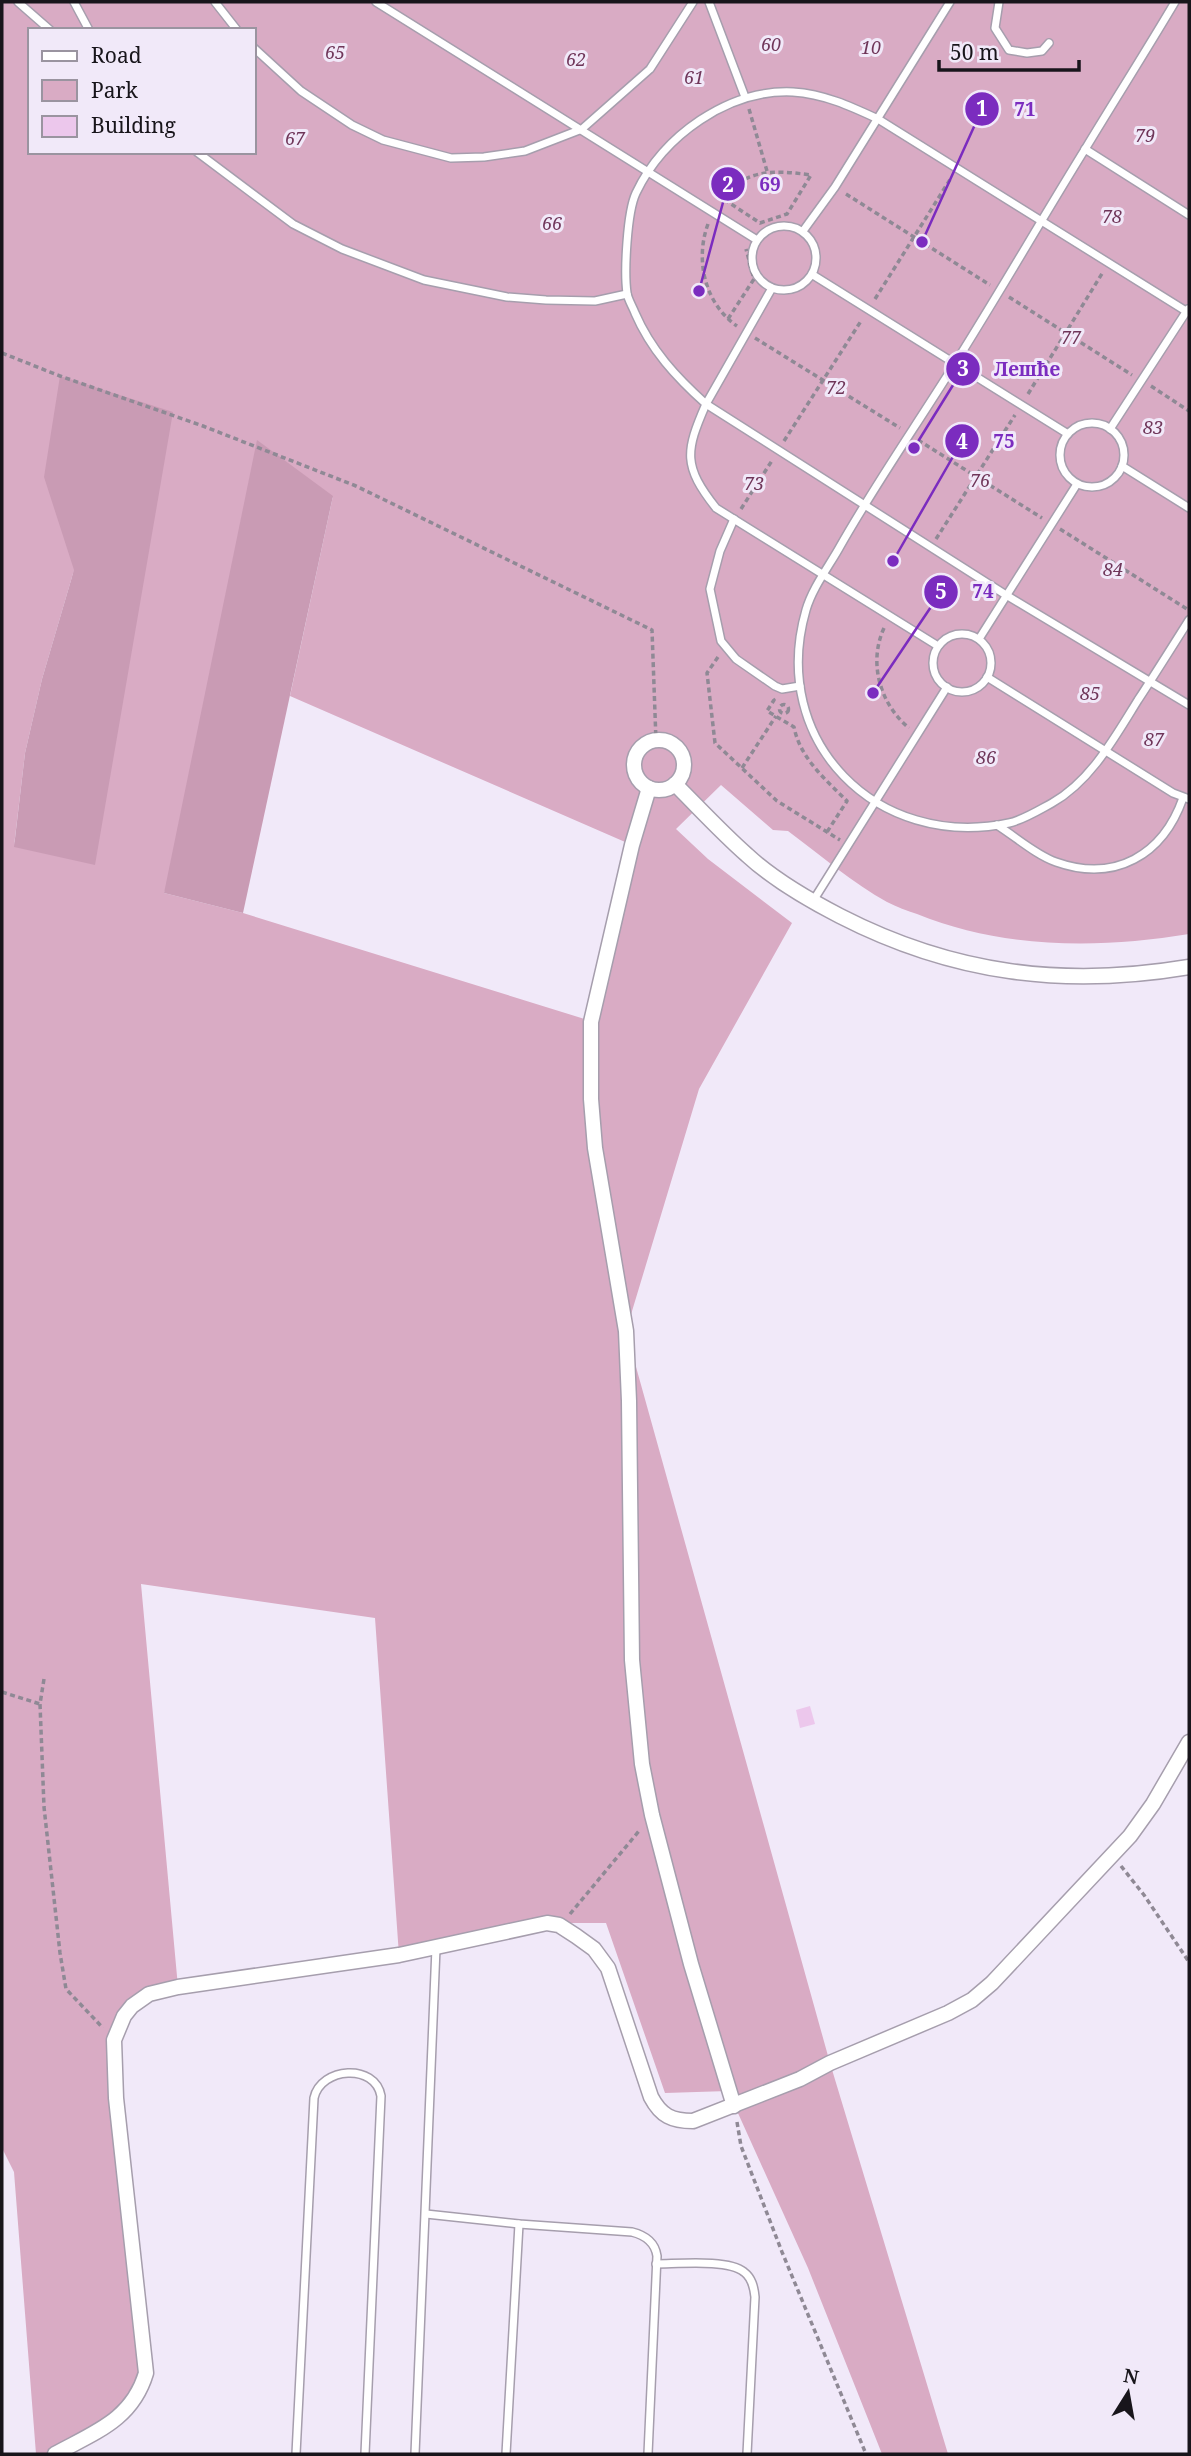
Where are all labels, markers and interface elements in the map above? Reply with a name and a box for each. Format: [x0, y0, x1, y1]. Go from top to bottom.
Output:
legend [28, 28, 256, 154]
scale bar [939, 28, 1079, 72]
park label: 60 [761, 32, 781, 56]
park label: 10 [861, 35, 881, 59]
text: 50 m [950, 38, 999, 66]
park label: 65 [325, 40, 345, 64]
text: Road [91, 41, 142, 69]
park label: 62 [566, 47, 586, 71]
park label: 61 [684, 65, 704, 89]
text: Park [91, 76, 138, 104]
callout: 71 [965, 89, 1049, 129]
text: 1 [976, 94, 988, 122]
text: 71 [1014, 96, 1036, 122]
text: Building [91, 111, 176, 139]
park label: 79 [1135, 123, 1155, 147]
park label: 67 [285, 126, 306, 150]
callout: 69 [710, 164, 795, 204]
text: 2 [722, 170, 734, 198]
text: 69 [759, 171, 781, 197]
park label: 78 [1102, 204, 1122, 228]
park label: 66 [542, 211, 562, 235]
park label: 77 [1061, 325, 1082, 349]
callout: Лешће [945, 349, 1075, 389]
text: 3 [957, 354, 969, 382]
text: Лешће [994, 356, 1060, 382]
park label: 72 [826, 375, 846, 399]
park label: 83 [1143, 415, 1163, 439]
callout: 75 [945, 421, 1029, 461]
text: 4 [956, 427, 968, 455]
text: 75 [993, 428, 1015, 454]
park label: 76 [970, 468, 990, 492]
park label: 73 [744, 471, 764, 495]
park label: 84 [1103, 557, 1123, 581]
callout: 74 [924, 572, 1008, 612]
text: 5 [935, 577, 947, 605]
text: 74 [972, 578, 994, 604]
park label: 85 [1080, 681, 1100, 705]
park label: 87 [1144, 727, 1165, 751]
park label: 86 [976, 745, 996, 769]
north arrow [1093, 2358, 1163, 2428]
text: N [1121, 2362, 1141, 2391]

